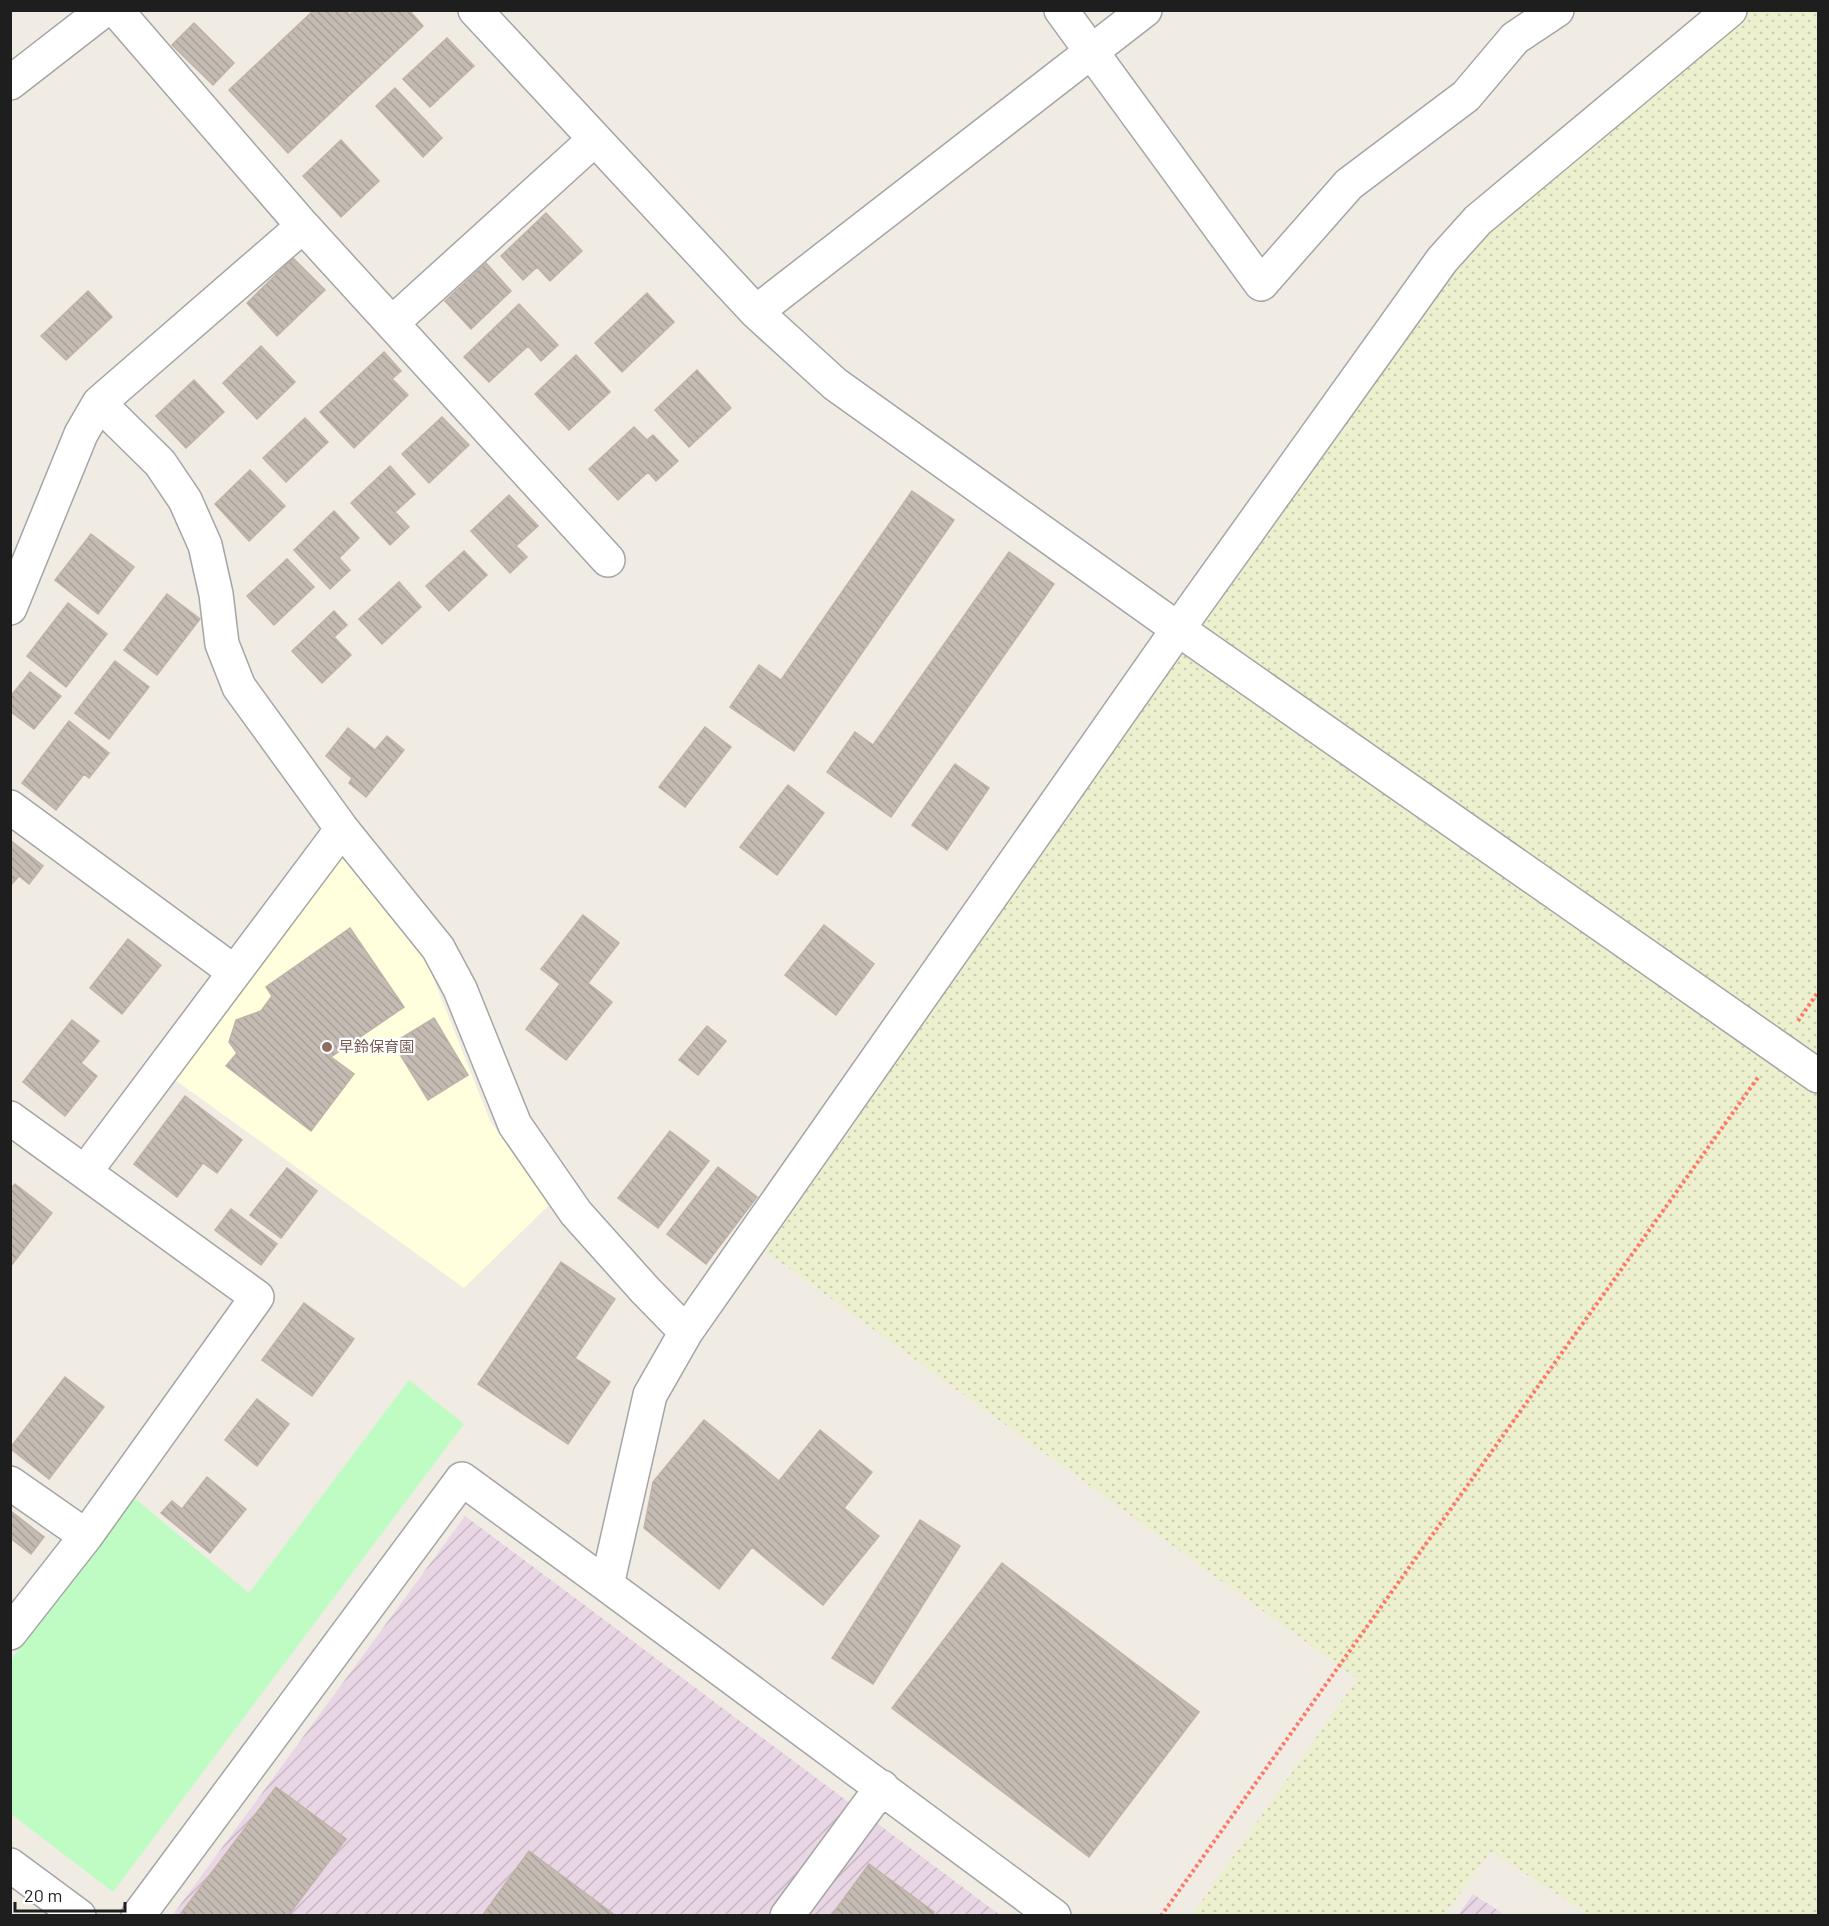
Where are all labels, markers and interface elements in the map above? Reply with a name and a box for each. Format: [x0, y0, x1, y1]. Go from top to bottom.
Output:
place label: 早鈴保育園 [339, 1037, 414, 1055]
marker: 早鈴保育園 [320, 1040, 334, 1054]
scale bar [15, 1875, 124, 1913]
text: 20 m [24, 1884, 62, 1906]

